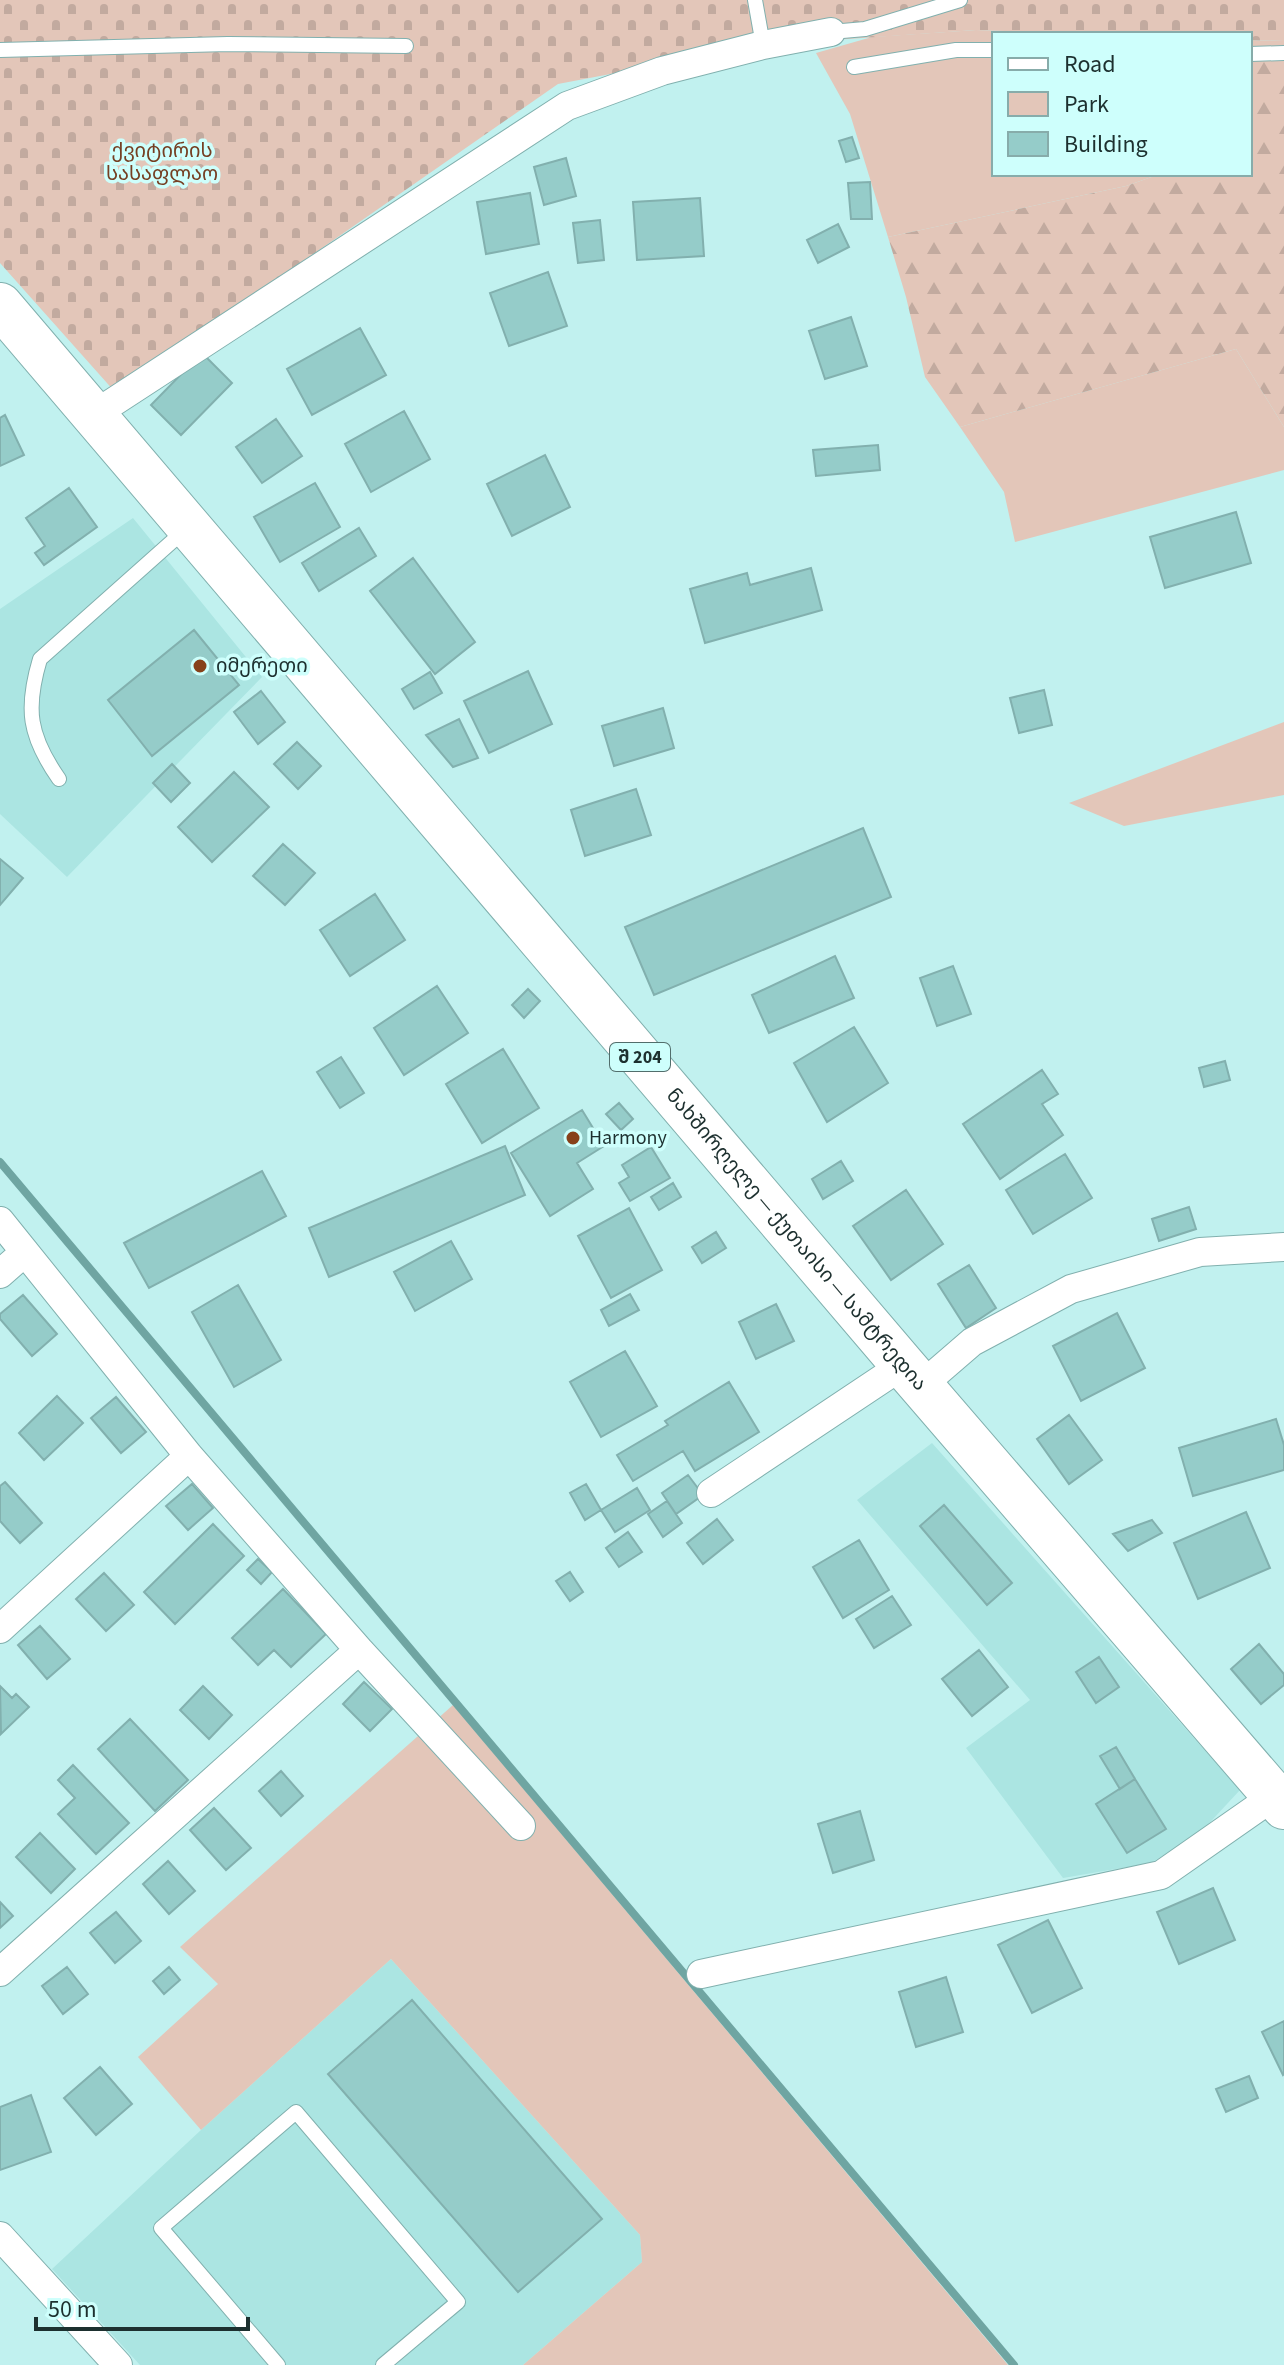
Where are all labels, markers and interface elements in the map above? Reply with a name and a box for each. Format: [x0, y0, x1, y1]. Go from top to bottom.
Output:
legend [992, 32, 1252, 176]
text: Road [1064, 47, 1116, 82]
text: Park [1064, 87, 1109, 122]
text: Building [1064, 127, 1148, 162]
park label: ქვიტირის სასაფლაო [106, 137, 218, 188]
place label: იმერეთი [216, 652, 308, 680]
marker: იმერეთი [191, 657, 209, 675]
road number: შ 204 [610, 1043, 670, 1071]
street label: ნახშირღელე — ქუთაისი — სამტრედია [659, 1082, 933, 1397]
place label: Harmony [589, 1124, 667, 1152]
marker: Harmony [564, 1129, 582, 1147]
scale bar [36, 2281, 248, 2331]
text: 50 m [48, 2292, 97, 2327]

